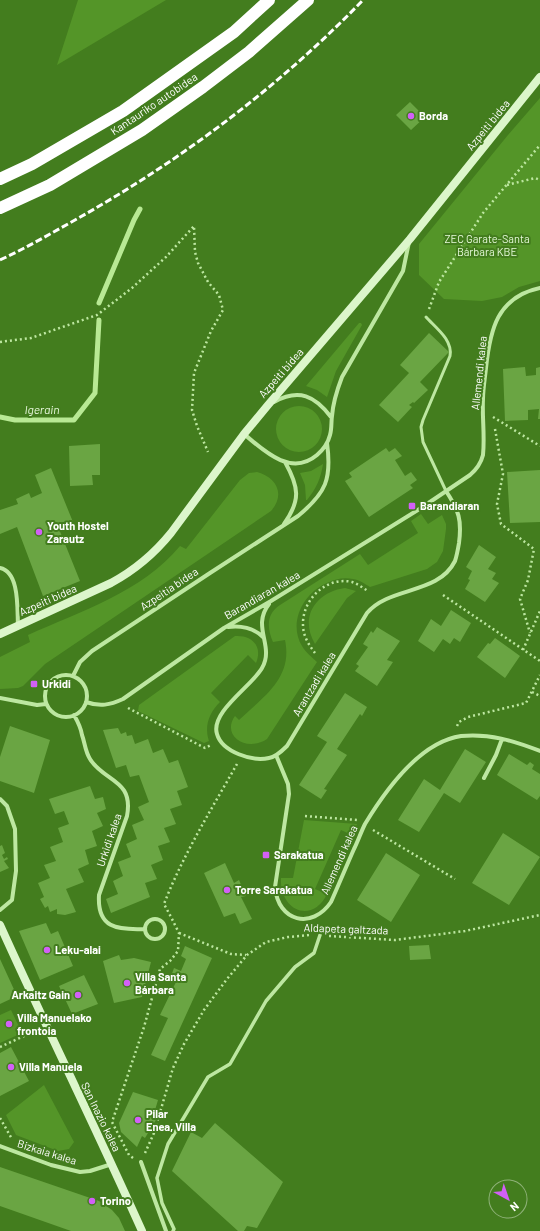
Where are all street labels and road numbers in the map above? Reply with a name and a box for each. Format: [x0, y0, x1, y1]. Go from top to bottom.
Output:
street label: Kantauriko autobidea [108, 70, 200, 137]
street label: Azpeiti bidea [463, 97, 512, 153]
street label: Allemendi kalea [468, 335, 489, 411]
street label: Azpeiti bidea [256, 345, 306, 400]
street label: Azpeitia bidea [137, 564, 200, 613]
street label: Barandiaran kalea [222, 568, 302, 621]
street label: Azpeiti bidea [17, 581, 79, 618]
street label: Arantzadi kalea [289, 649, 338, 718]
street label: Urkidi kalea [93, 812, 124, 868]
street label: Allemendi kalea [317, 823, 360, 896]
street label: Aldapeta galtzada [304, 921, 389, 936]
street label: San Inazio kalea [79, 1080, 124, 1154]
street label: Bizkaia kalea [16, 1136, 78, 1167]

